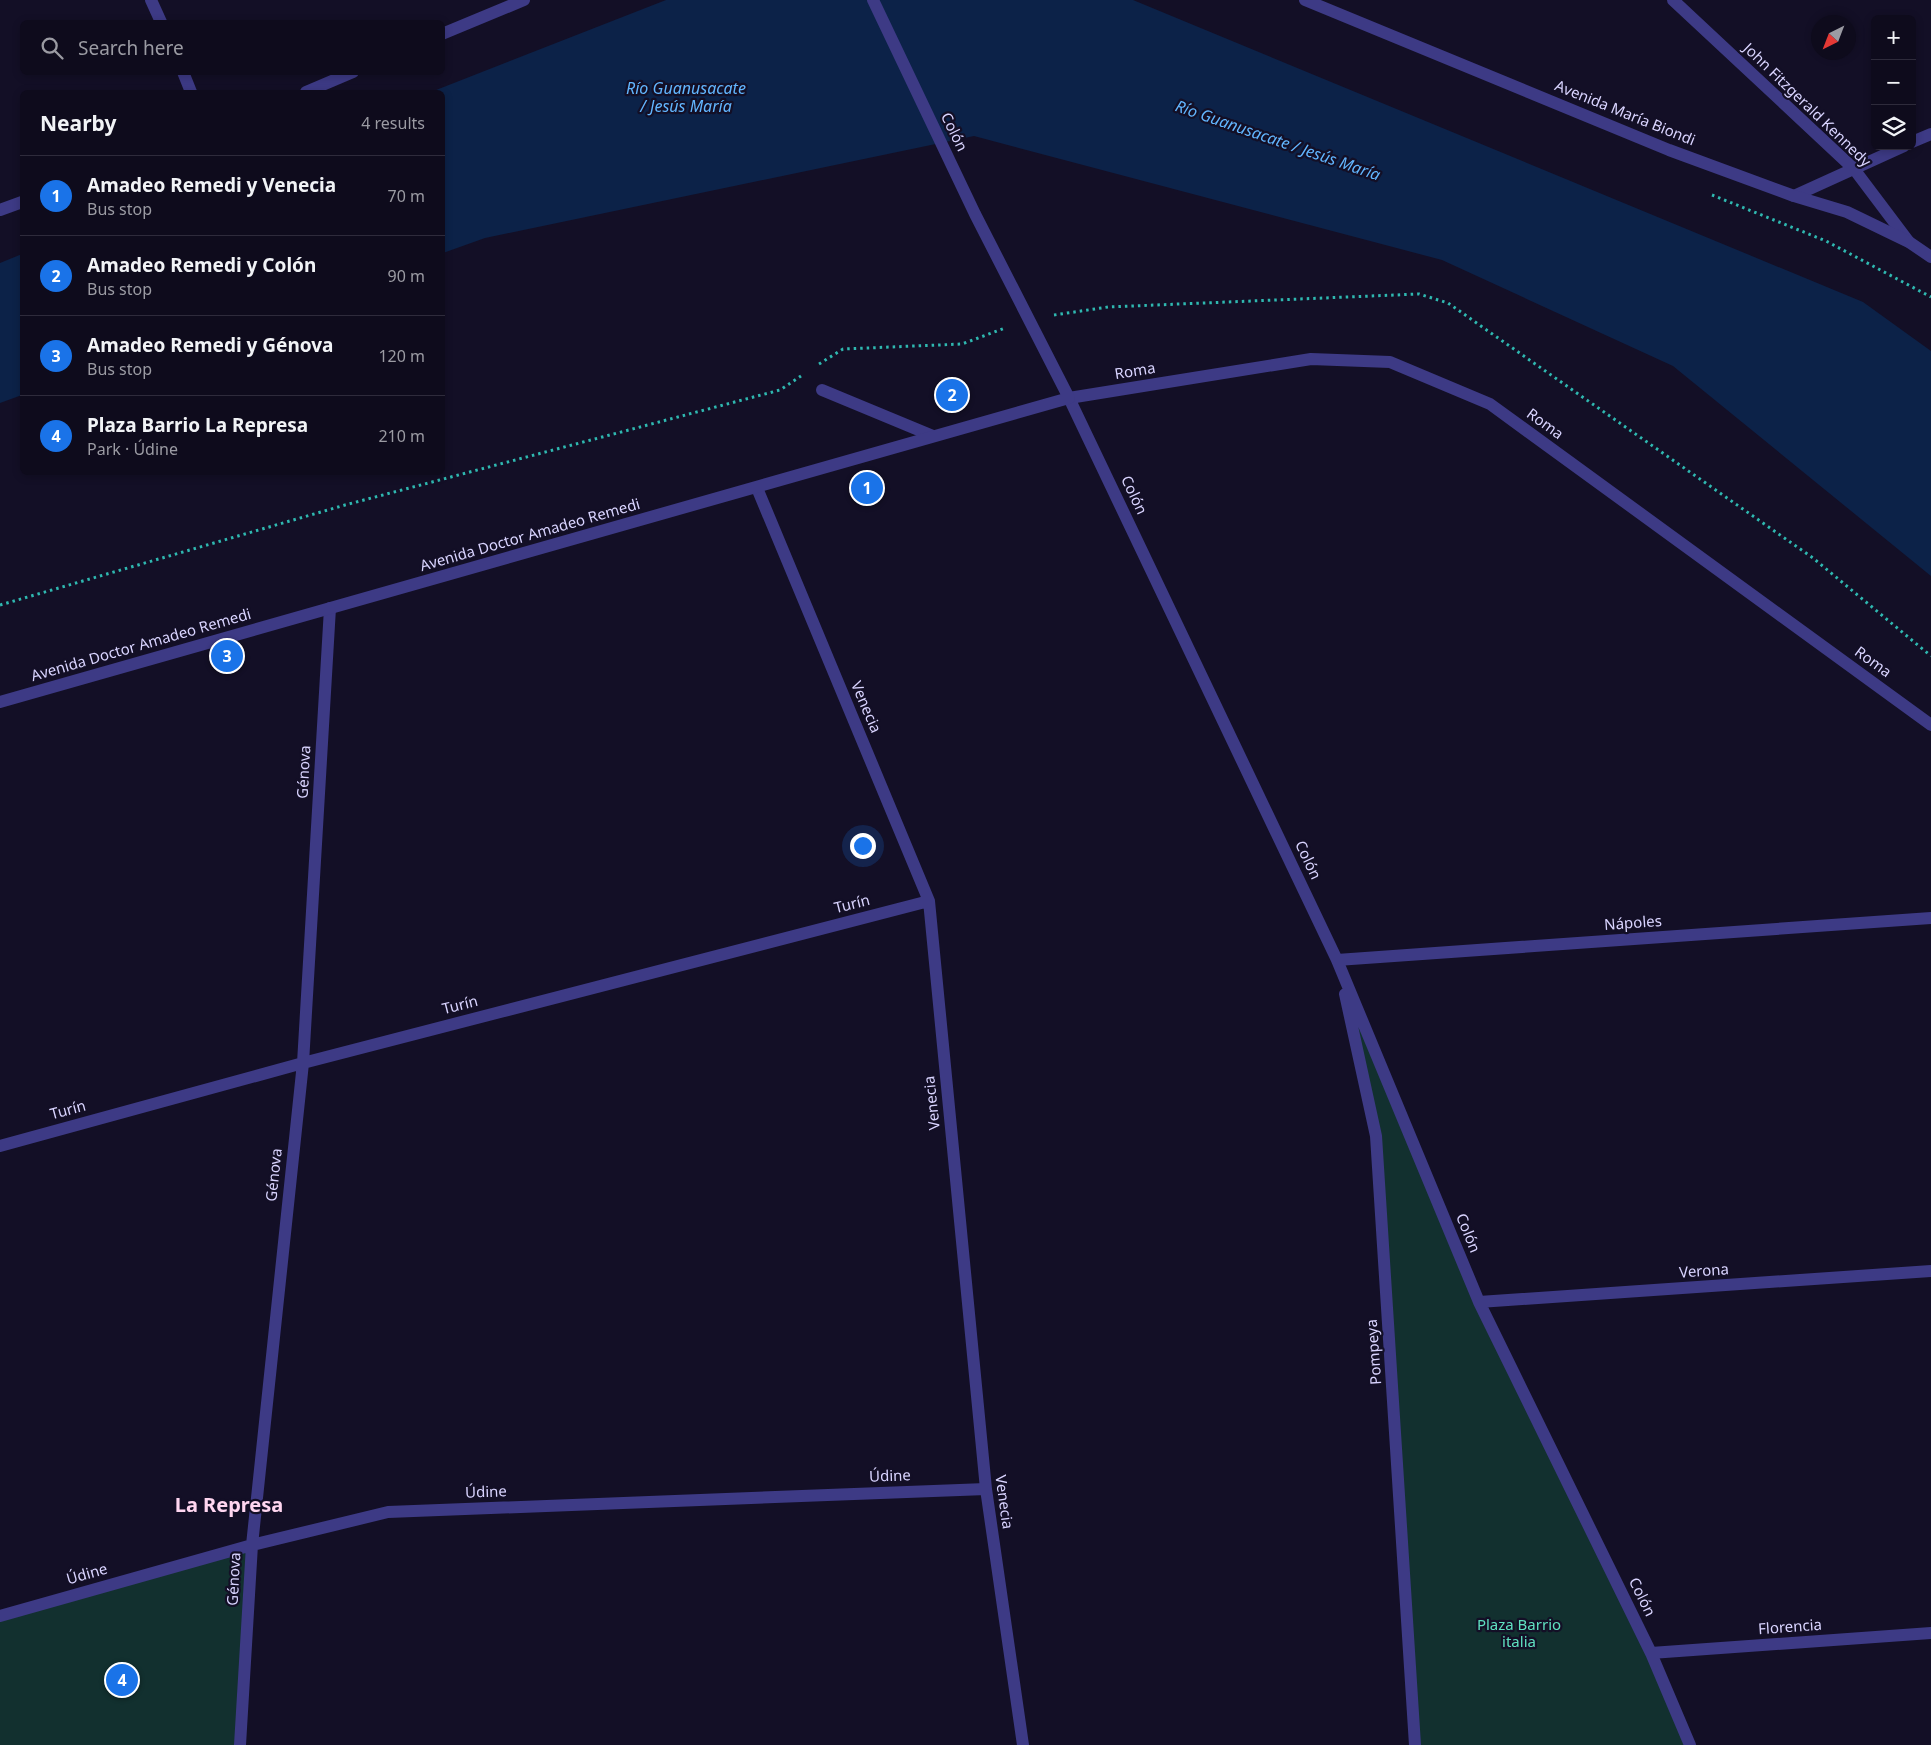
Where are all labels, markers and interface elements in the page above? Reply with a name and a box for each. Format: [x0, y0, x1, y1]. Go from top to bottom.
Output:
north arrow [1811, 15, 1856, 60]
map controls [1871, 15, 1916, 150]
button: + [1871, 15, 1916, 60]
search box [20, 20, 445, 75]
icon: search [38, 34, 66, 62]
text: Search here [78, 35, 184, 61]
street label: John Fitzgerald Kennedy [1738, 37, 1876, 171]
button: − [1871, 60, 1916, 105]
street label: Avenida María Biondi [1552, 75, 1699, 149]
water label: Río Guanusacate / Jesús María [626, 77, 746, 117]
water label: Río Guanusacate / Jesús María [1173, 95, 1383, 185]
button: layers [1871, 105, 1916, 150]
text: Nearby [40, 109, 116, 137]
street label: Colón [937, 109, 973, 154]
text: 4 results [361, 112, 425, 134]
text: Amadeo Remedi y Venecia [87, 172, 336, 198]
text: 1 [51, 185, 61, 207]
text: 70 m [388, 185, 425, 207]
text: Bus stop [87, 198, 152, 220]
text: Amadeo Remedi y Colón [87, 252, 316, 278]
text: 2 [51, 265, 61, 287]
text: 90 m [388, 265, 425, 287]
text: Bus stop [87, 278, 152, 300]
text: Amadeo Remedi y Génova [87, 332, 334, 358]
text: 3 [51, 345, 61, 367]
text: 120 m [378, 345, 425, 367]
street label: Roma [1113, 357, 1157, 383]
text: Bus stop [87, 358, 152, 380]
pin: 2 [936, 376, 968, 414]
street label: Roma [1523, 403, 1568, 443]
text: Plaza Barrio La Represa [87, 412, 308, 438]
text: 4 [51, 425, 61, 447]
text: 210 m [378, 425, 425, 447]
text: Park · Údine [87, 438, 178, 460]
pin: 1 [851, 469, 883, 507]
street label: Colón [1117, 472, 1153, 517]
street label: Avenida Doctor Amadeo Remedi [417, 493, 642, 575]
street label: Avenida Doctor Amadeo Remedi [28, 603, 253, 685]
pin: 3 [211, 637, 243, 675]
street label: Roma [1851, 641, 1896, 681]
street label: Venecia [847, 678, 887, 736]
street label: Génova [292, 745, 314, 799]
your location [850, 833, 876, 859]
street label: Colón [1291, 837, 1327, 882]
street label: Turín [832, 889, 872, 917]
street label: Nápoles [1603, 910, 1662, 934]
street label: Turín [440, 990, 480, 1018]
street label: Venecia [918, 1075, 944, 1131]
street label: Turín [48, 1095, 88, 1123]
street label: Génova [260, 1147, 286, 1203]
street label: Colón [1452, 1210, 1486, 1255]
street label: Verona [1678, 1258, 1729, 1282]
street label: Pompeya [1361, 1319, 1385, 1386]
street label: Údine [869, 1464, 911, 1486]
street label: Venecia [991, 1474, 1019, 1530]
street label: Údine [465, 1480, 507, 1502]
district label: La Represa [175, 1491, 283, 1518]
street label: Génova [222, 1552, 244, 1606]
street label: Údine [64, 1558, 110, 1588]
street label: Colón [1625, 1574, 1661, 1619]
park label: Plaza Barrio italia [1477, 1614, 1561, 1651]
street label: Florencia [1757, 1614, 1822, 1638]
pin: 4 [106, 1661, 138, 1699]

